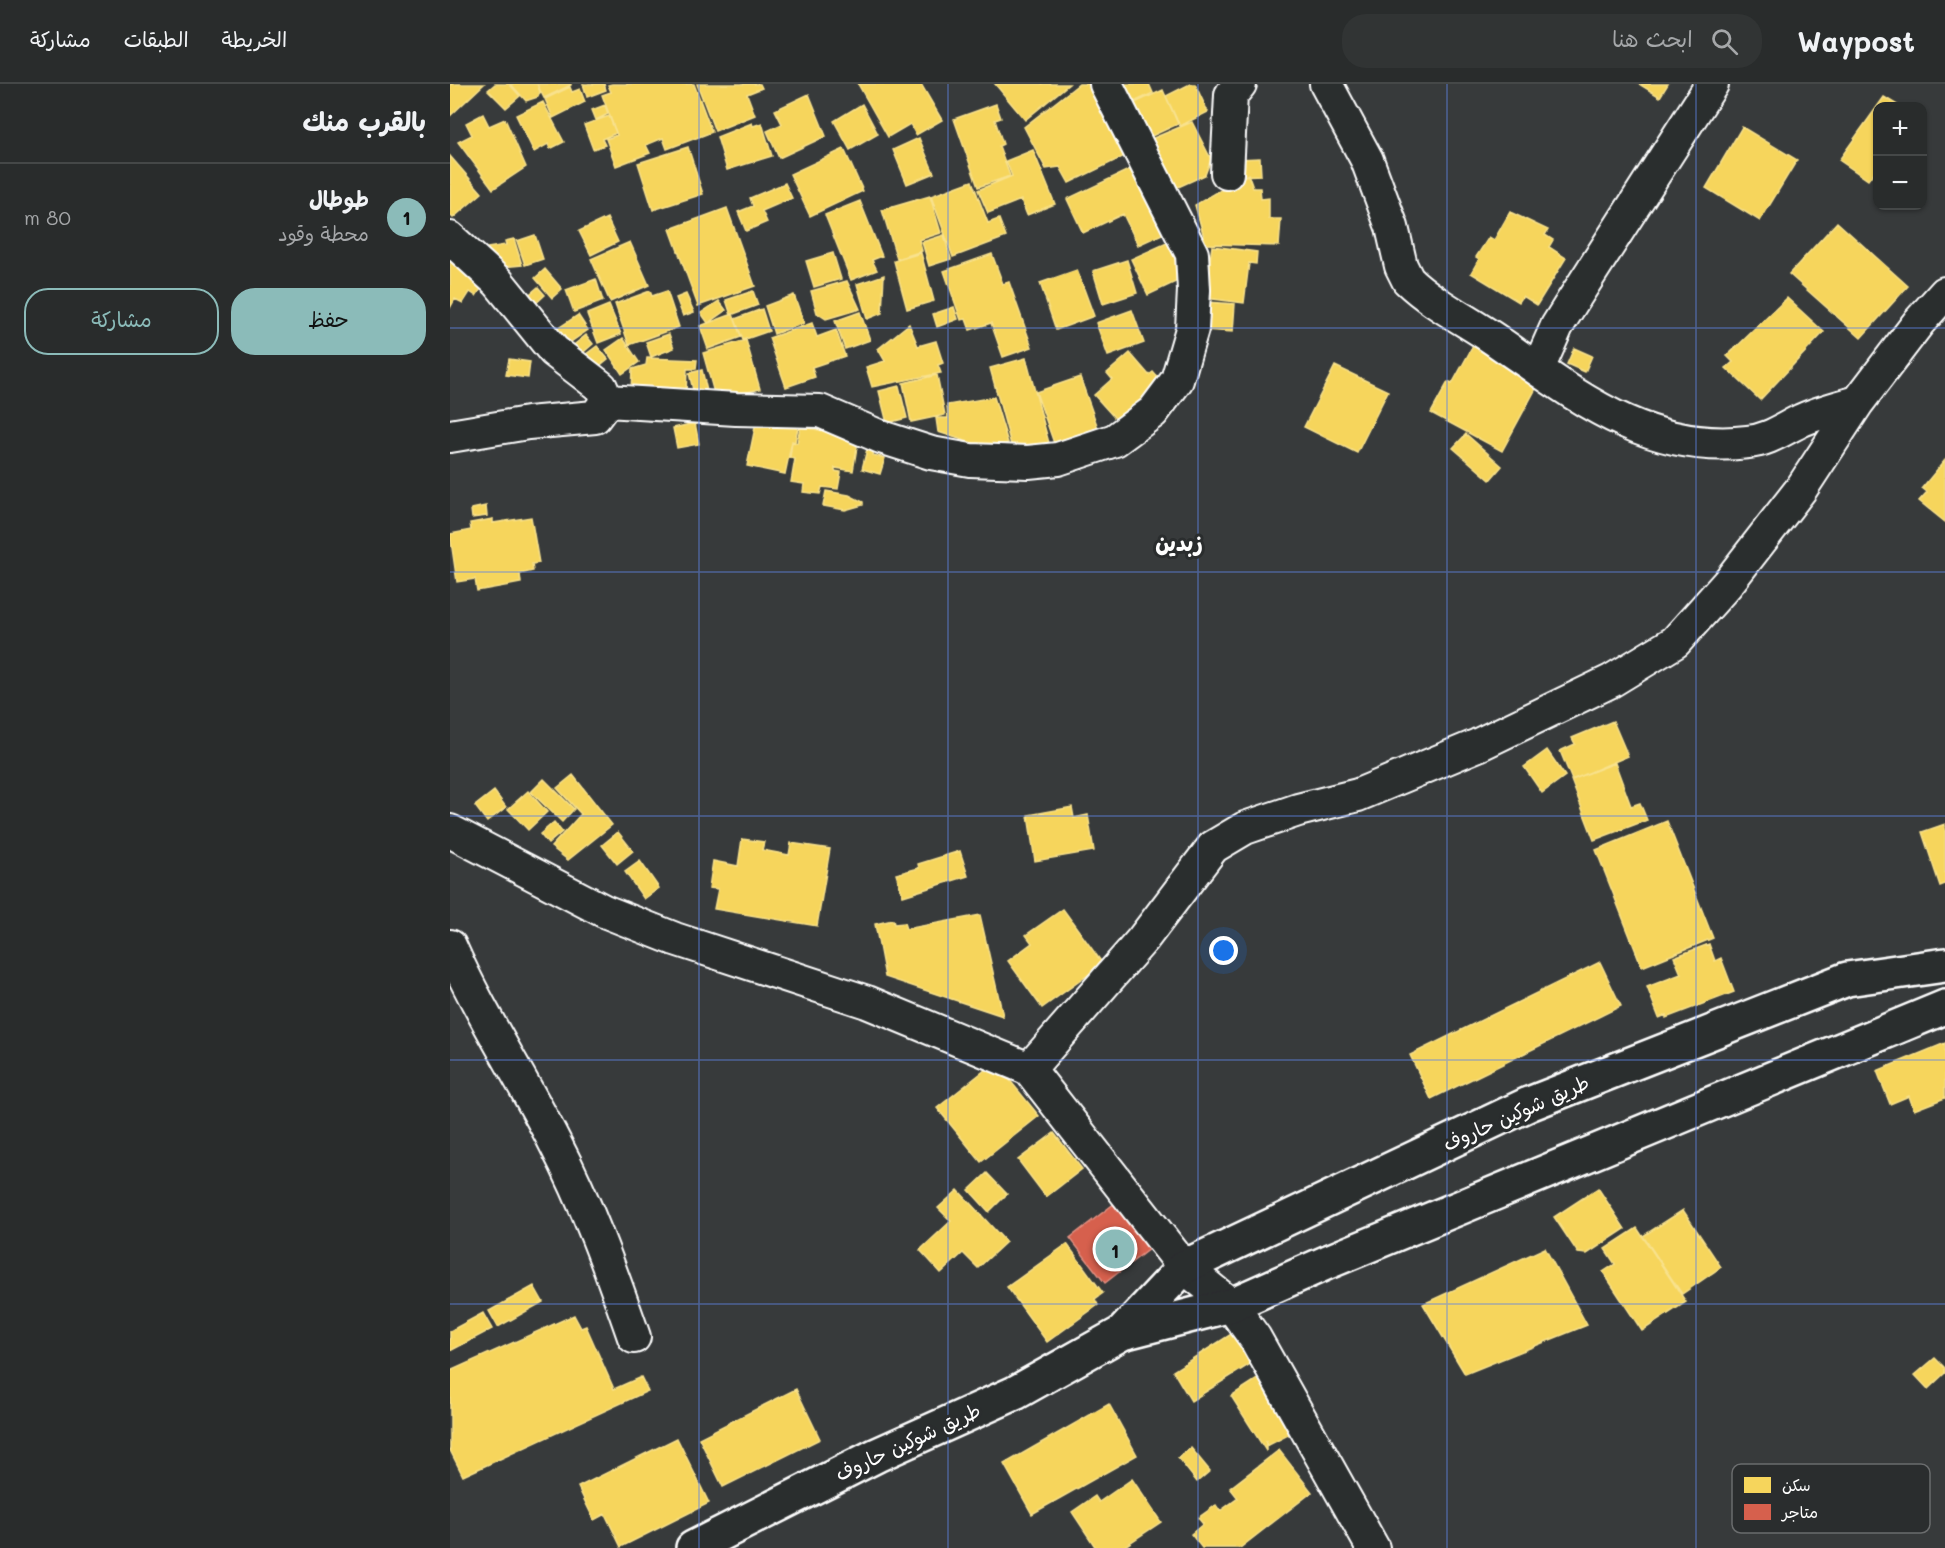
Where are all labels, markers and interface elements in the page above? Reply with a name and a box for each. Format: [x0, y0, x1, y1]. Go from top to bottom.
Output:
search box [1342, 14, 1762, 68]
text: Waypost [1798, 23, 1915, 59]
text: ابحث هنا [1612, 24, 1693, 53]
text: مشاركة [30, 25, 91, 52]
text: الطبقات [124, 25, 189, 52]
text: الخريطة [222, 25, 287, 52]
icon: search [1708, 25, 1741, 58]
map controls [1873, 102, 1927, 210]
button: + [1873, 102, 1927, 156]
text: بالقرب منك [303, 104, 426, 138]
button: − [1873, 156, 1927, 210]
text: طوطال [309, 184, 369, 213]
text: 80 m [24, 204, 71, 230]
text: 1 [402, 204, 411, 230]
text: محطة وقود [278, 220, 369, 246]
button: مشاركة [24, 288, 219, 355]
button: حفظ [231, 288, 426, 355]
district label: زبدين [1155, 528, 1203, 557]
your location [1209, 936, 1238, 965]
street label: طريق شوكين حاروف [1438, 1068, 1593, 1156]
pin: 1 [1096, 1226, 1134, 1272]
street label: طريق شوكين حاروف [831, 1396, 984, 1486]
legend [1732, 1464, 1930, 1533]
text: سكن [1782, 1474, 1811, 1495]
text: متاجر [1780, 1501, 1818, 1522]

